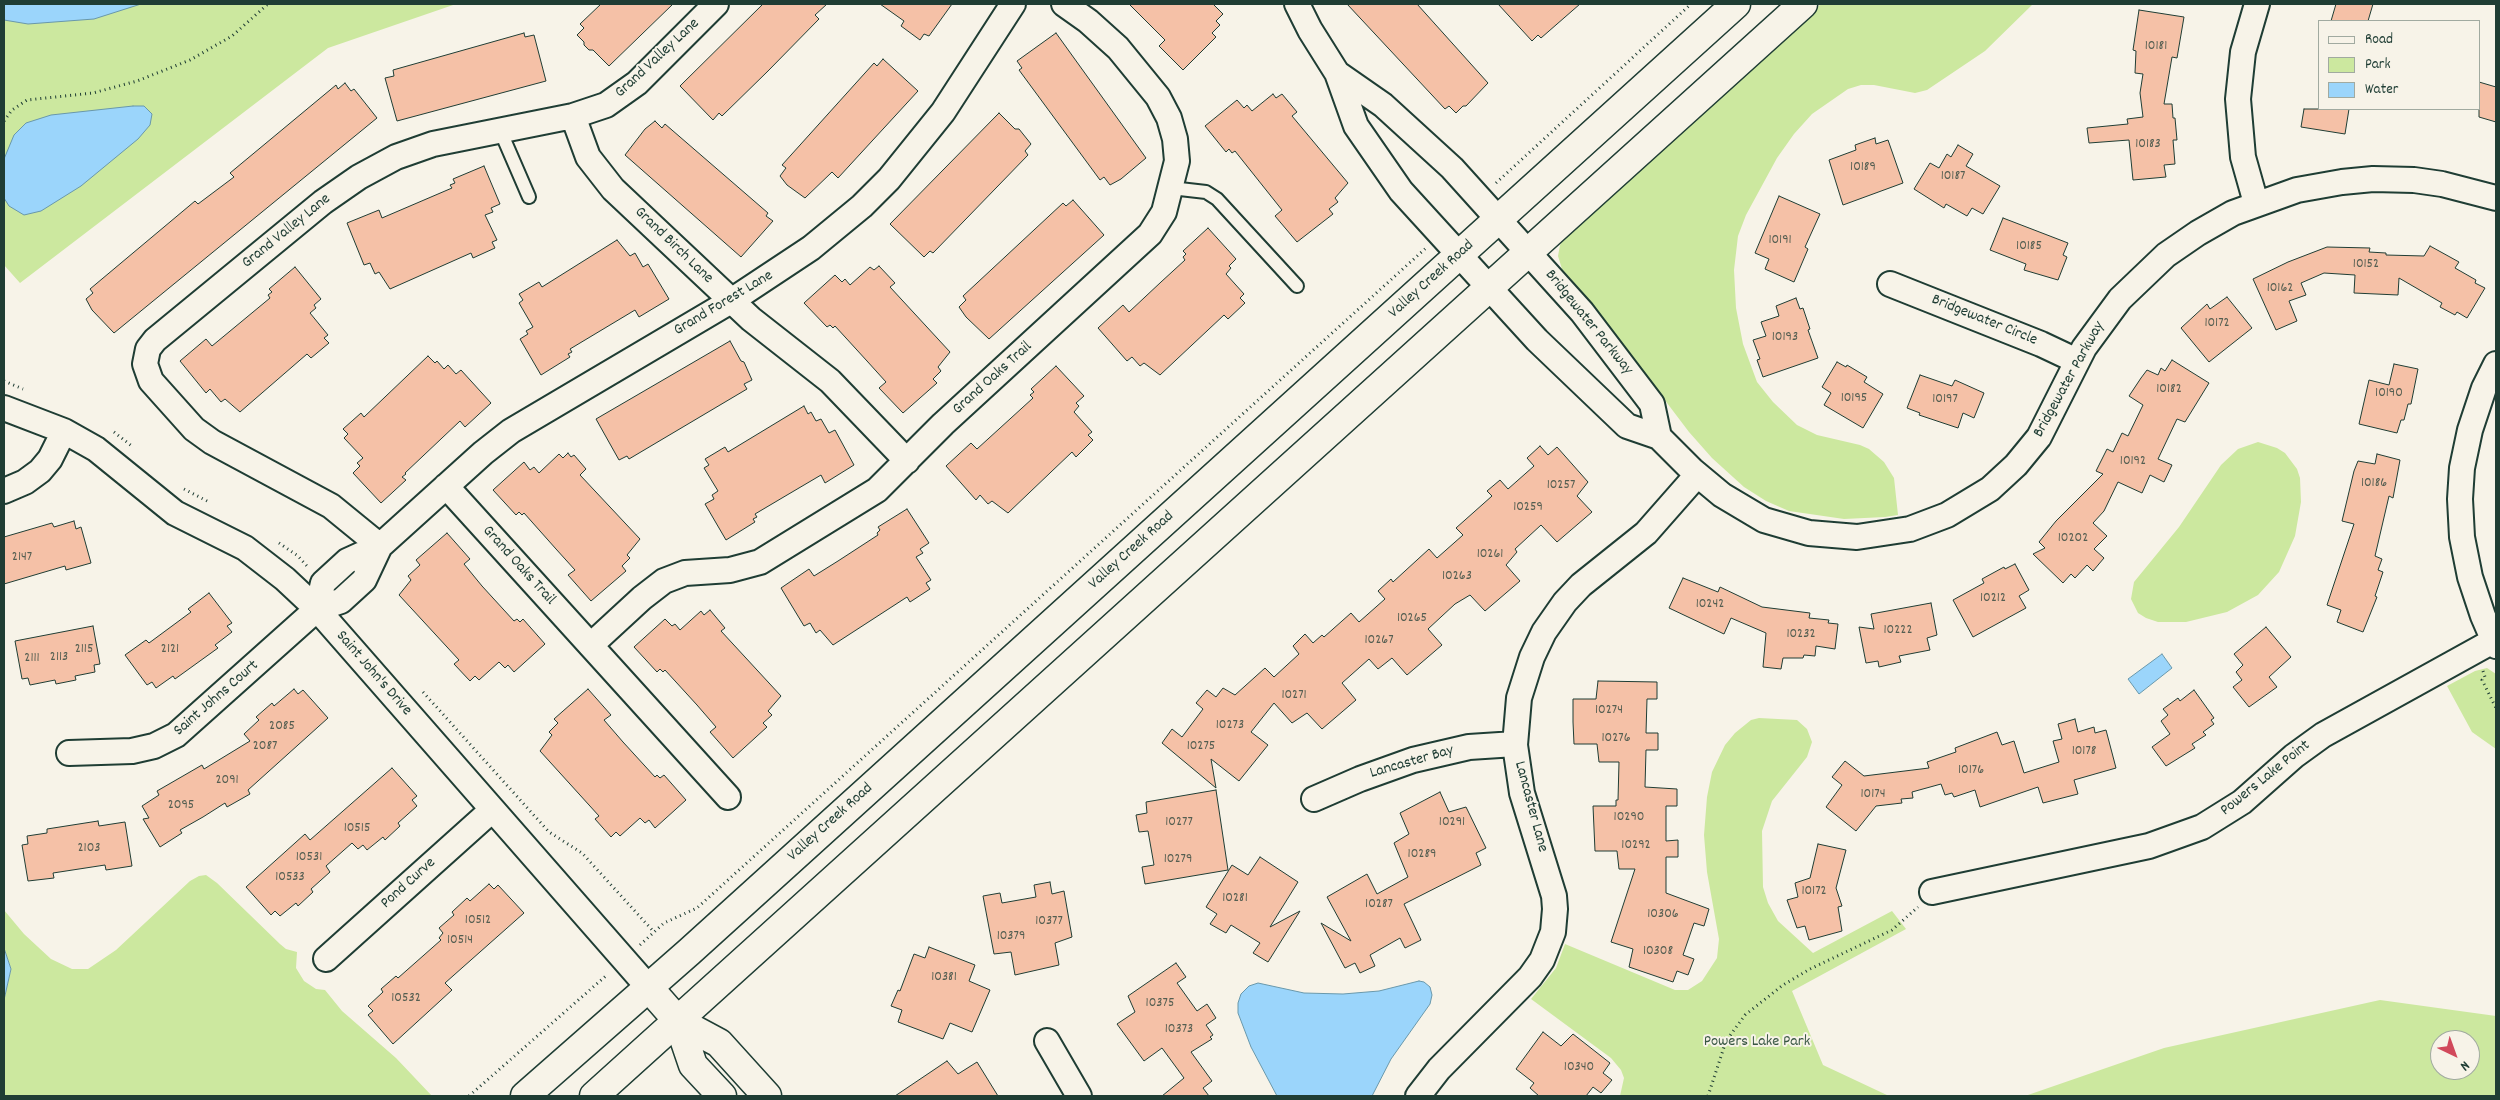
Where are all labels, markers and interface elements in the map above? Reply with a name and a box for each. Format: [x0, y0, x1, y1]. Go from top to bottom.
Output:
street label: Grand Valley Lane [612, 15, 704, 103]
legend [2318, 20, 2480, 110]
text: Road [2365, 29, 2393, 51]
house number: 10181 [2145, 39, 2167, 55]
text: Park [2365, 54, 2391, 76]
text: Water [2365, 79, 2398, 101]
house number: 10183 [2135, 137, 2161, 153]
house number: 10189 [1850, 160, 1876, 176]
house number: 10187 [1941, 169, 1965, 185]
street label: Grand Valley Lane [239, 190, 335, 274]
street label: Grand Birch Lane [629, 204, 717, 288]
house number: 10191 [1768, 233, 1792, 249]
street label: Valley Creek Road [1385, 237, 1479, 323]
house number: 10185 [2016, 239, 2042, 255]
house number: 10152 [2353, 257, 2379, 273]
street label: Bridgewater Parkway [1540, 266, 1636, 380]
street label: Grand Forest Lane [671, 267, 777, 341]
house number: 10162 [2267, 281, 2293, 297]
street label: Bridgewater Circle [1928, 291, 2040, 351]
house number: 10172 [2204, 316, 2230, 332]
street label: Bridgewater Parkway [2030, 319, 2110, 441]
house number: 10193 [1772, 330, 1798, 346]
street label: Grand Oaks Trail [949, 338, 1037, 420]
house number: 10182 [2156, 382, 2182, 398]
house number: 10190 [2375, 386, 2403, 402]
house number: 10195 [1841, 391, 1867, 407]
house number: 10197 [1932, 392, 1958, 408]
house number: 10192 [2120, 454, 2146, 470]
house number: 10186 [2361, 476, 2387, 492]
house number: 10257 [1547, 478, 1575, 494]
house number: 10259 [1513, 500, 1543, 516]
street label: Valley Creek Road [1085, 508, 1179, 594]
street label: Grand Oaks Trail [477, 522, 559, 610]
house number: 10202 [2058, 531, 2088, 547]
house number: 10261 [1477, 547, 1503, 563]
house number: 2147 [12, 550, 32, 566]
house number: 10263 [1442, 569, 1472, 585]
house number: 10212 [1980, 591, 2006, 607]
house number: 10242 [1696, 597, 1724, 613]
house number: 10265 [1397, 611, 1427, 627]
house number: 10222 [1883, 623, 1913, 639]
house number: 10232 [1786, 627, 1816, 643]
street label: Saint John's Drive [331, 628, 415, 720]
house number: 10267 [1364, 633, 1394, 649]
house number: 2115 [75, 642, 93, 658]
house number: 2121 [161, 642, 179, 658]
house number: 2113 [50, 650, 68, 666]
house number: 2111 [24, 651, 40, 667]
street label: Saint Johns Court [171, 657, 263, 741]
house number: 10271 [1281, 688, 1307, 704]
house number: 10274 [1595, 703, 1623, 719]
house number: 10273 [1216, 718, 1244, 734]
house number: 2085 [269, 719, 295, 735]
house number: 10276 [1601, 731, 1631, 747]
street label: Powers Lake Point [2217, 737, 2315, 821]
house number: 2087 [253, 739, 277, 755]
house number: 10275 [1187, 739, 1215, 755]
street label: Lancaster Bay [1368, 742, 1456, 784]
house number: 10178 [2072, 744, 2096, 760]
street label: Lancaster Lane [1509, 760, 1551, 854]
house number: 10176 [1958, 763, 1984, 779]
house number: 2091 [215, 773, 239, 789]
street label: Valley Creek Road [784, 780, 878, 866]
house number: 10174 [1861, 787, 1885, 803]
house number: 2095 [168, 798, 194, 814]
house number: 10290 [1614, 810, 1644, 826]
house number: 10277 [1165, 815, 1193, 831]
house number: 10291 [1439, 815, 1465, 831]
house number: 10515 [344, 821, 370, 837]
house number: 10292 [1621, 838, 1651, 854]
house number: 2103 [77, 841, 101, 857]
house number: 10289 [1408, 847, 1436, 863]
house number: 10531 [296, 850, 322, 866]
house number: 10279 [1164, 852, 1192, 868]
street label: Pond Curve [378, 854, 440, 914]
house number: 10533 [275, 870, 305, 886]
house number: 10172 [1801, 884, 1827, 900]
house number: 10281 [1222, 891, 1248, 907]
house number: 10287 [1365, 897, 1393, 913]
house number: 10306 [1647, 907, 1679, 923]
house number: 10512 [465, 913, 491, 929]
house number: 10377 [1035, 914, 1063, 930]
house number: 10379 [997, 929, 1025, 945]
house number: 10514 [447, 933, 473, 949]
house number: 10308 [1643, 944, 1673, 960]
house number: 10381 [931, 970, 957, 986]
house number: 10532 [391, 991, 421, 1007]
house number: 10375 [1146, 996, 1174, 1012]
house number: 10373 [1165, 1022, 1193, 1038]
north arrow [2430, 1030, 2480, 1080]
park label: Powers Lake Park [1704, 1033, 1810, 1053]
text: N [2455, 1056, 2474, 1075]
house number: 10340 [1564, 1060, 1594, 1076]

